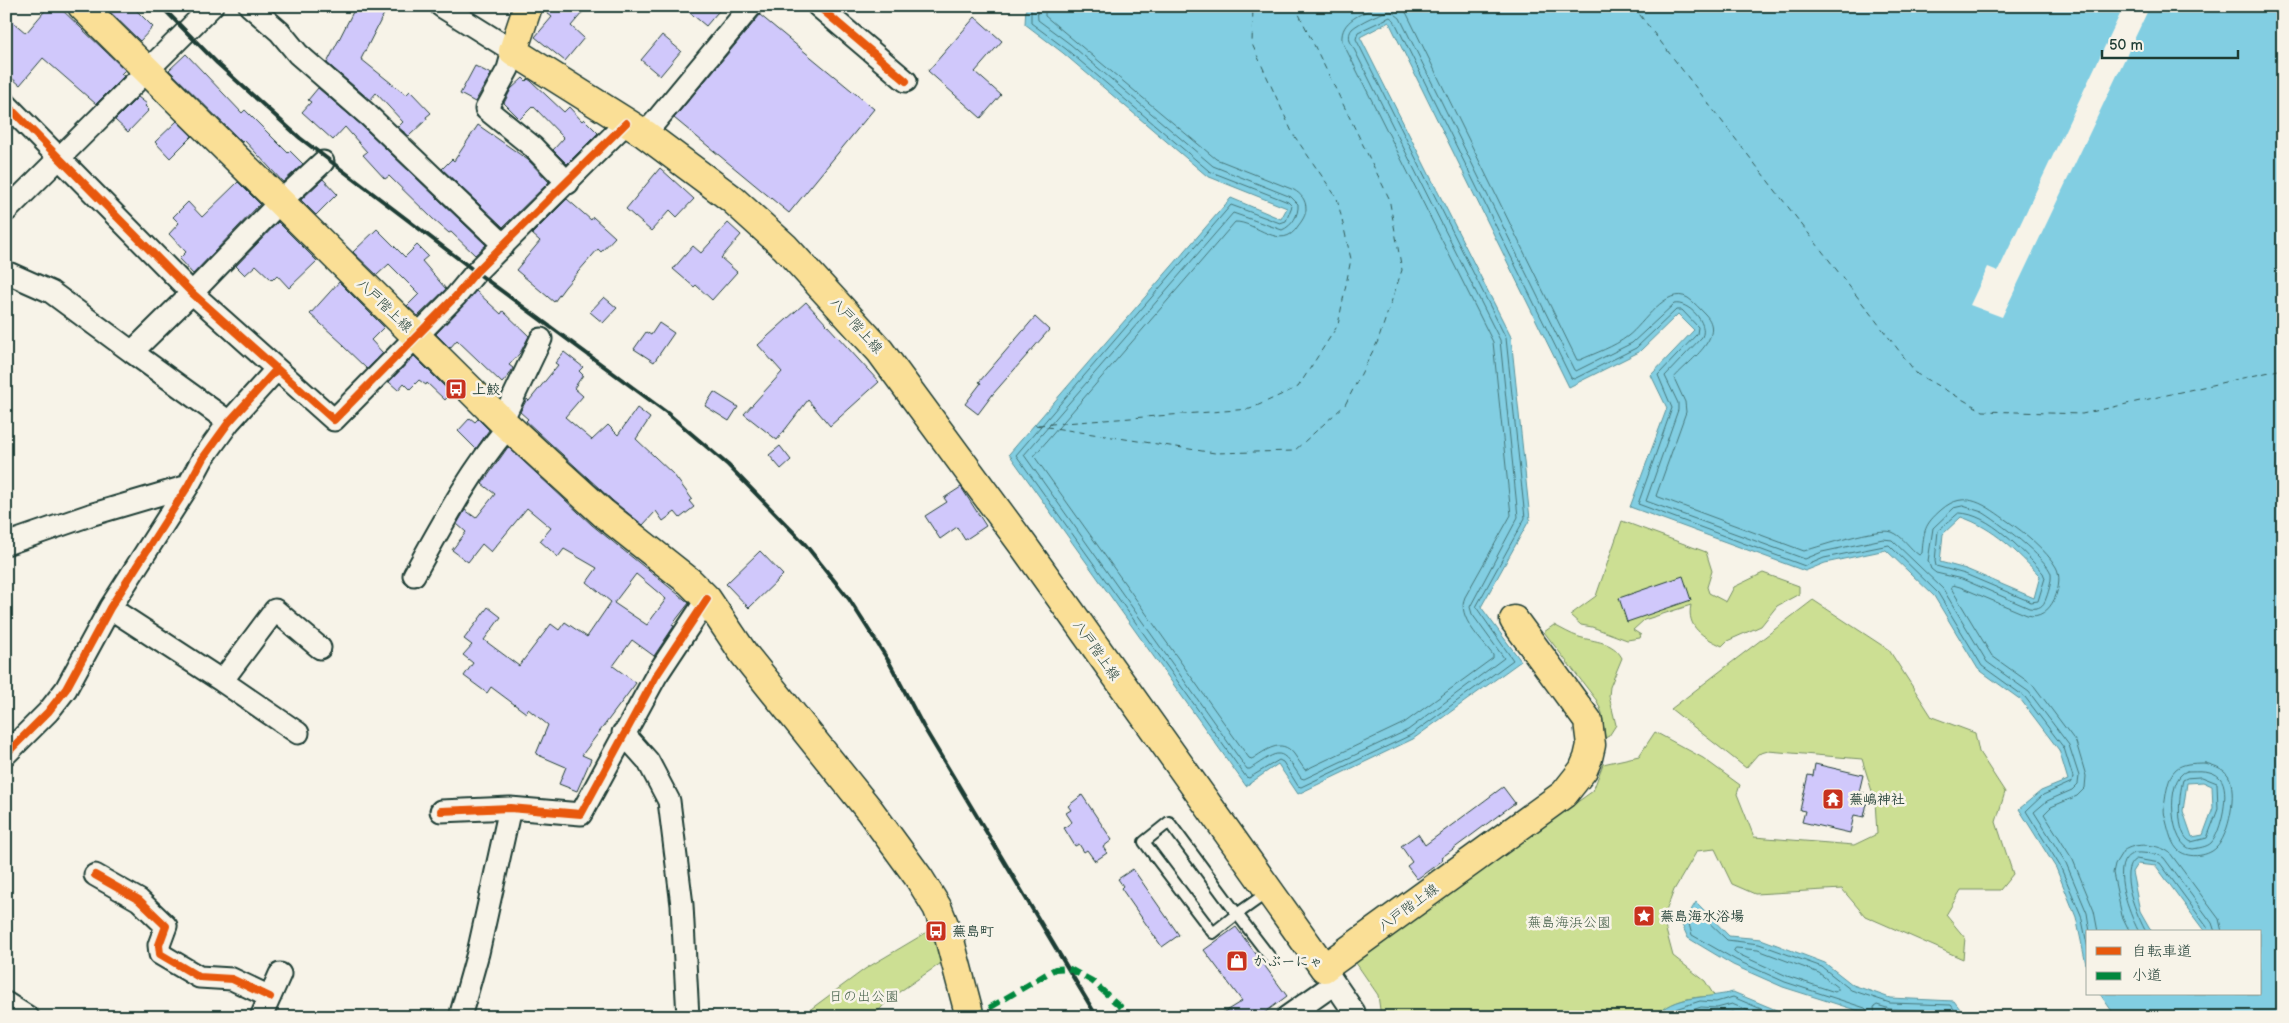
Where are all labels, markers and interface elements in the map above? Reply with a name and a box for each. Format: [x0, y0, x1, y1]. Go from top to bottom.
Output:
scale bar [2102, 28, 2238, 60]
text: 50 m [2109, 36, 2143, 55]
street label: 八戸階上線 [354, 275, 416, 336]
street label: 八戸階上線 [827, 294, 886, 357]
bus stop icon: 上鮫 [444, 377, 468, 401]
place label: 上鮫 [472, 381, 500, 398]
street label: 八戸階上線 [1070, 617, 1124, 684]
temple icon: 蕪嶋神社 [1821, 787, 1845, 811]
place label: 蕪嶋神社 [1849, 791, 1905, 808]
street label: 八戸階上線 [1375, 880, 1442, 935]
place icon: 蕪島海水浴場 [1632, 904, 1656, 928]
place label: 蕪島海水浴場 [1660, 908, 1744, 925]
park label: 蕪島海浜公園 [1527, 914, 1611, 931]
bus stop icon: 蕪島町 [924, 919, 948, 943]
place label: 蕪島町 [952, 923, 994, 940]
legend [2086, 930, 2262, 996]
text: 自転車道 [2132, 942, 2192, 961]
shop icon: かぶーにゃ [1225, 949, 1249, 973]
place label: かぶーにゃ [1253, 953, 1323, 970]
text: 小道 [2132, 966, 2162, 985]
park label: 日の出公園 [829, 988, 899, 1005]

